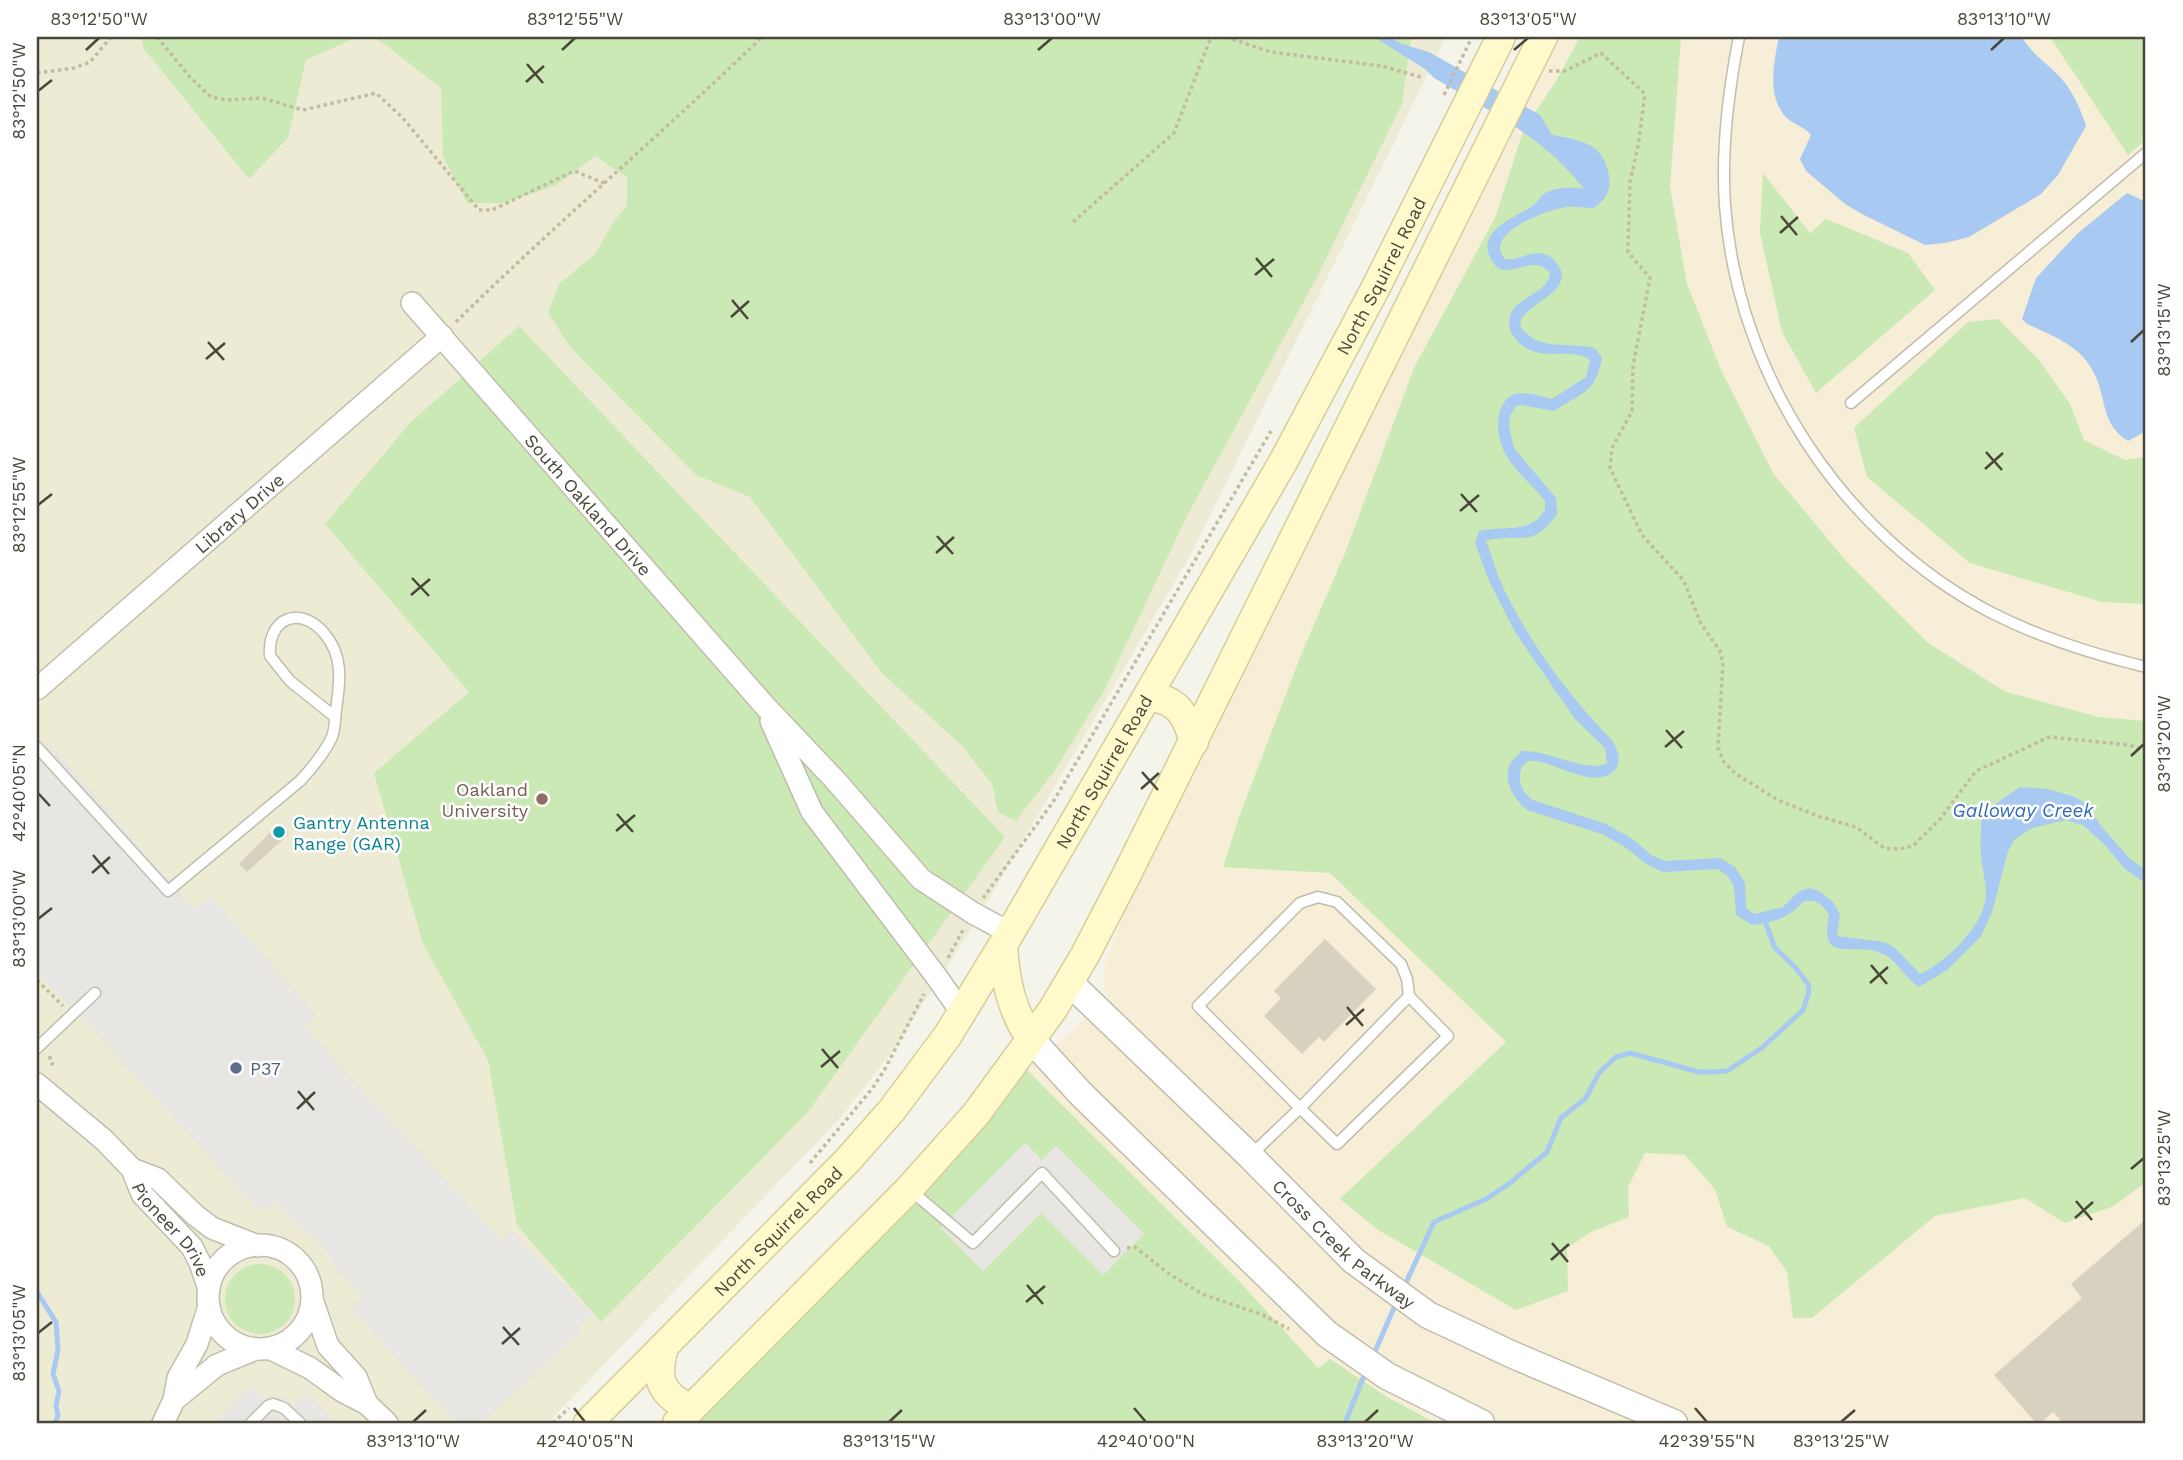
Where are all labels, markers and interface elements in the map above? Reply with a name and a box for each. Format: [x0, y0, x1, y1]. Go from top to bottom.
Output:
text: 83°12'50"W [50, 8, 148, 29]
text: 83°12'55"W [527, 8, 623, 29]
text: 83°13'00"W [1003, 8, 1101, 29]
text: 83°13'05"W [1479, 8, 1577, 29]
text: 83°13'10"W [1957, 8, 2051, 29]
text: 83°12'50"W [8, 42, 29, 140]
street label: North Squirrel Road [1332, 194, 1430, 358]
text: 83°13'15"W [2153, 283, 2174, 377]
street label: South Oakland Drive [521, 429, 656, 580]
text: 83°12'55"W [8, 457, 29, 553]
street label: Library Drive [190, 468, 288, 557]
street label: North Squirrel Road [1051, 691, 1156, 852]
text: 83°13'20"W [2153, 695, 2174, 793]
text: 42°40'05"N [8, 744, 29, 842]
place label: Oakland University [442, 779, 529, 821]
marker: Oakland University [534, 791, 550, 807]
water label: Galloway Creek [1952, 799, 2094, 822]
place label: Gantry Antenna Range (GAR) [293, 812, 430, 854]
marker: Gantry Antenna Range (GAR) [271, 824, 287, 840]
text: 83°13'00"W [8, 870, 29, 968]
place label: P37 [250, 1058, 281, 1079]
marker: P37 [228, 1060, 244, 1076]
text: 83°13'25"W [2153, 1110, 2174, 1206]
street label: North Squirrel Road [709, 1162, 846, 1300]
street label: Cross Creek Parkway [1268, 1175, 1420, 1313]
street label: Pioneer Drive [128, 1179, 214, 1280]
text: 83°13'05"W [8, 1284, 29, 1382]
text: 83°13'10"W [366, 1430, 460, 1451]
text: 42°40'05"N [536, 1430, 634, 1451]
text: 83°13'15"W [842, 1430, 936, 1451]
text: 42°40'00"N [1097, 1430, 1195, 1451]
text: 83°13'20"W [1316, 1430, 1414, 1451]
text: 42°39'55"N [1658, 1430, 1756, 1451]
text: 83°13'25"W [1793, 1430, 1889, 1451]

